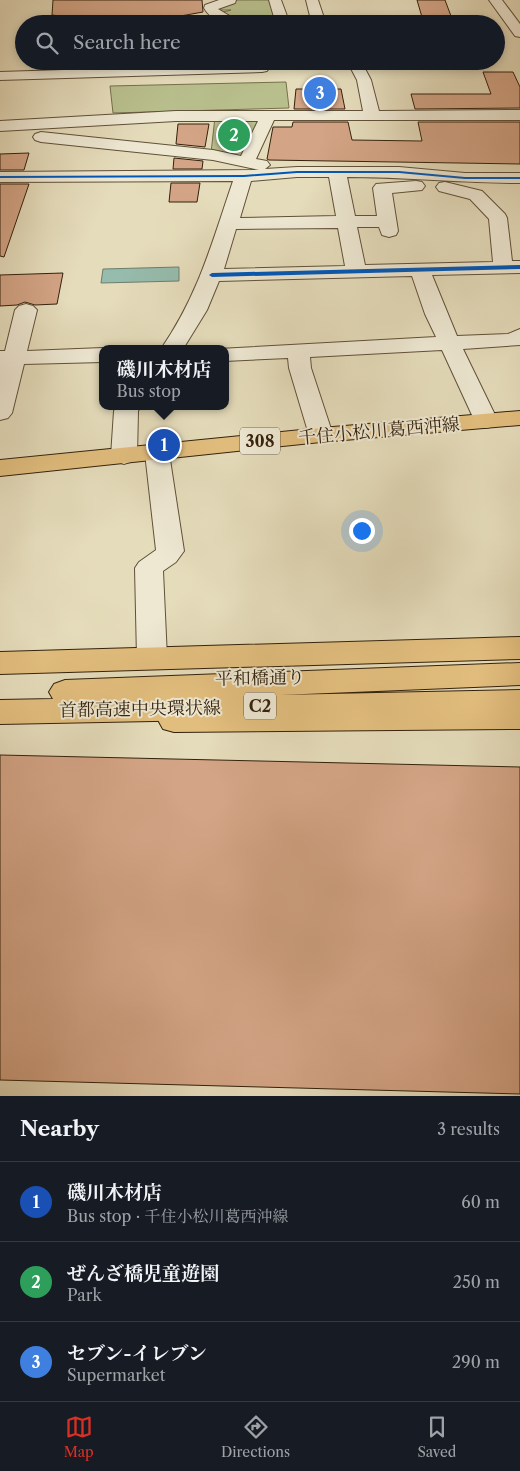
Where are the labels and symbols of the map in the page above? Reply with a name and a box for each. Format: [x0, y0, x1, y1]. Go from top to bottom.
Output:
pin: 3 [304, 74, 336, 112]
pin: 2 [218, 116, 250, 154]
street label: 千住小松川葛西沖線 [297, 413, 461, 449]
pin: 1 [148, 426, 180, 464]
road number: 308 [240, 428, 280, 454]
your location [349, 518, 375, 544]
street label: 平和橋通り [215, 666, 305, 690]
road number: C2 [244, 692, 276, 719]
street label: 首都高速中央環状線 [59, 697, 221, 721]

